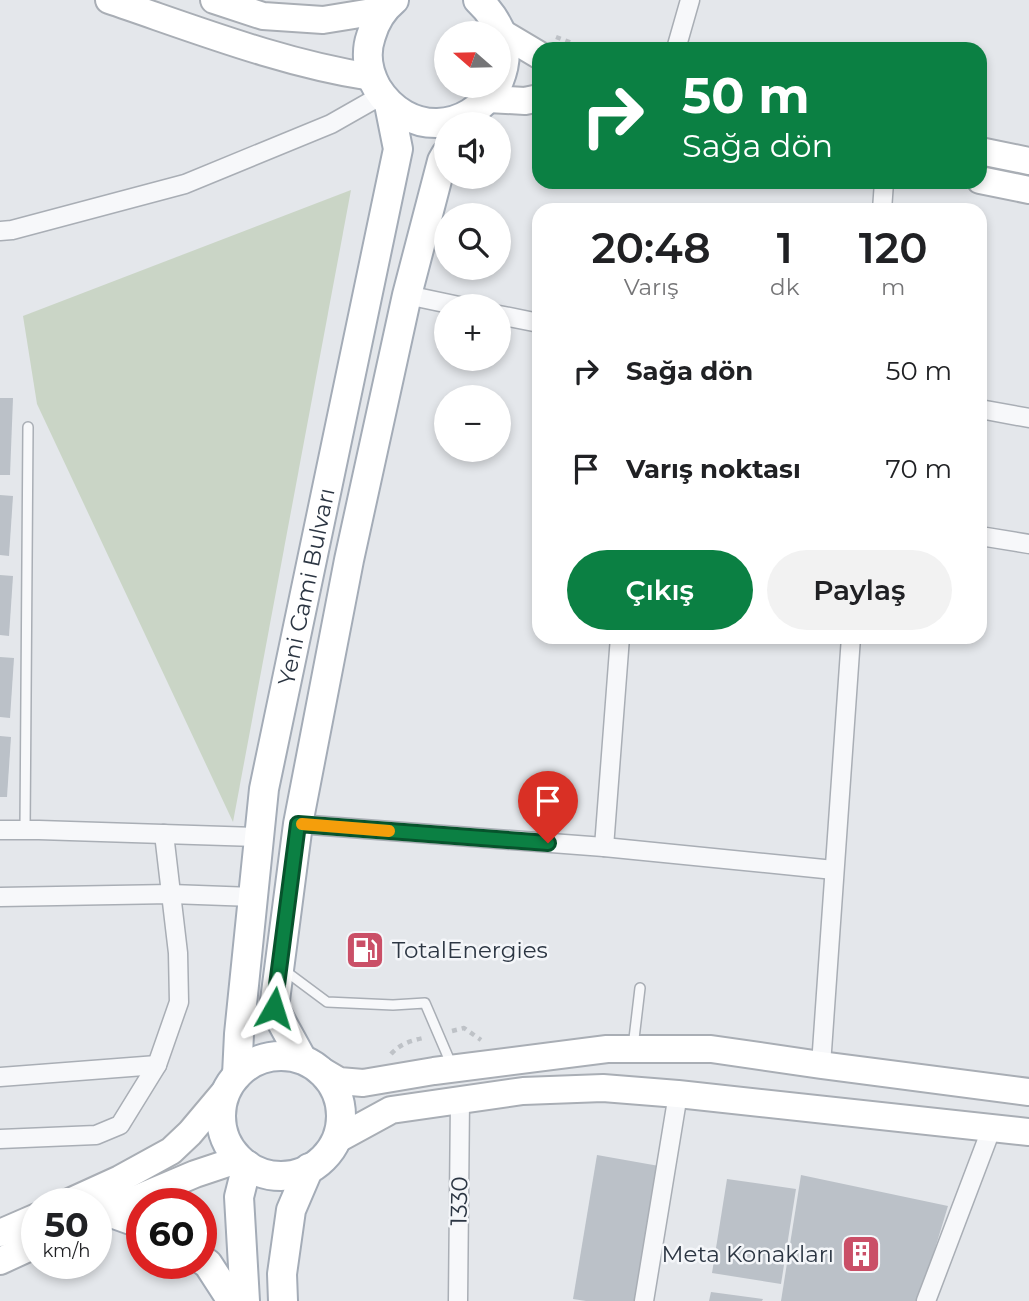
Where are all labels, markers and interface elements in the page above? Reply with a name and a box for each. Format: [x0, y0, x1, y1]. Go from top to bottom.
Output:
north arrow [434, 21, 511, 98]
map controls [434, 21, 511, 462]
text: 50 m [682, 66, 810, 125]
icon: right [567, 70, 658, 161]
button: sound [434, 112, 511, 189]
text: Sağa dön [682, 126, 833, 165]
button: search [434, 203, 511, 280]
text: 20:48 [591, 222, 711, 274]
text: 1 [777, 222, 793, 274]
text: 120 [859, 222, 928, 274]
text: Varış [624, 273, 678, 301]
text: dk [770, 273, 799, 301]
text: m [881, 273, 905, 301]
button: + [434, 294, 511, 371]
icon: right [567, 352, 605, 390]
text: Sağa dön [626, 355, 753, 387]
text: 50 m [886, 355, 952, 387]
button: − [434, 385, 511, 462]
icon: arrive [567, 450, 605, 488]
text: Varış noktası [626, 453, 801, 485]
text: 70 m [886, 453, 952, 485]
street label: Yeni Cami Bulvarı [272, 485, 341, 688]
button: Çıkış [567, 550, 753, 630]
button: Paylaş [767, 550, 952, 630]
pin [518, 771, 578, 843]
icon: arrive [529, 782, 567, 820]
fuel station icon: TotalEnergies [344, 929, 386, 971]
place label: TotalEnergies [392, 936, 548, 964]
position arrow [237, 971, 311, 1045]
street label: 1330 [445, 1176, 473, 1226]
speed limit sign: 60 [126, 1188, 217, 1279]
text: 50 [44, 1203, 89, 1246]
building icon: Meta Konakları [840, 1233, 882, 1275]
text: km/h [42, 1240, 91, 1262]
place label: Meta Konakları [662, 1240, 834, 1268]

